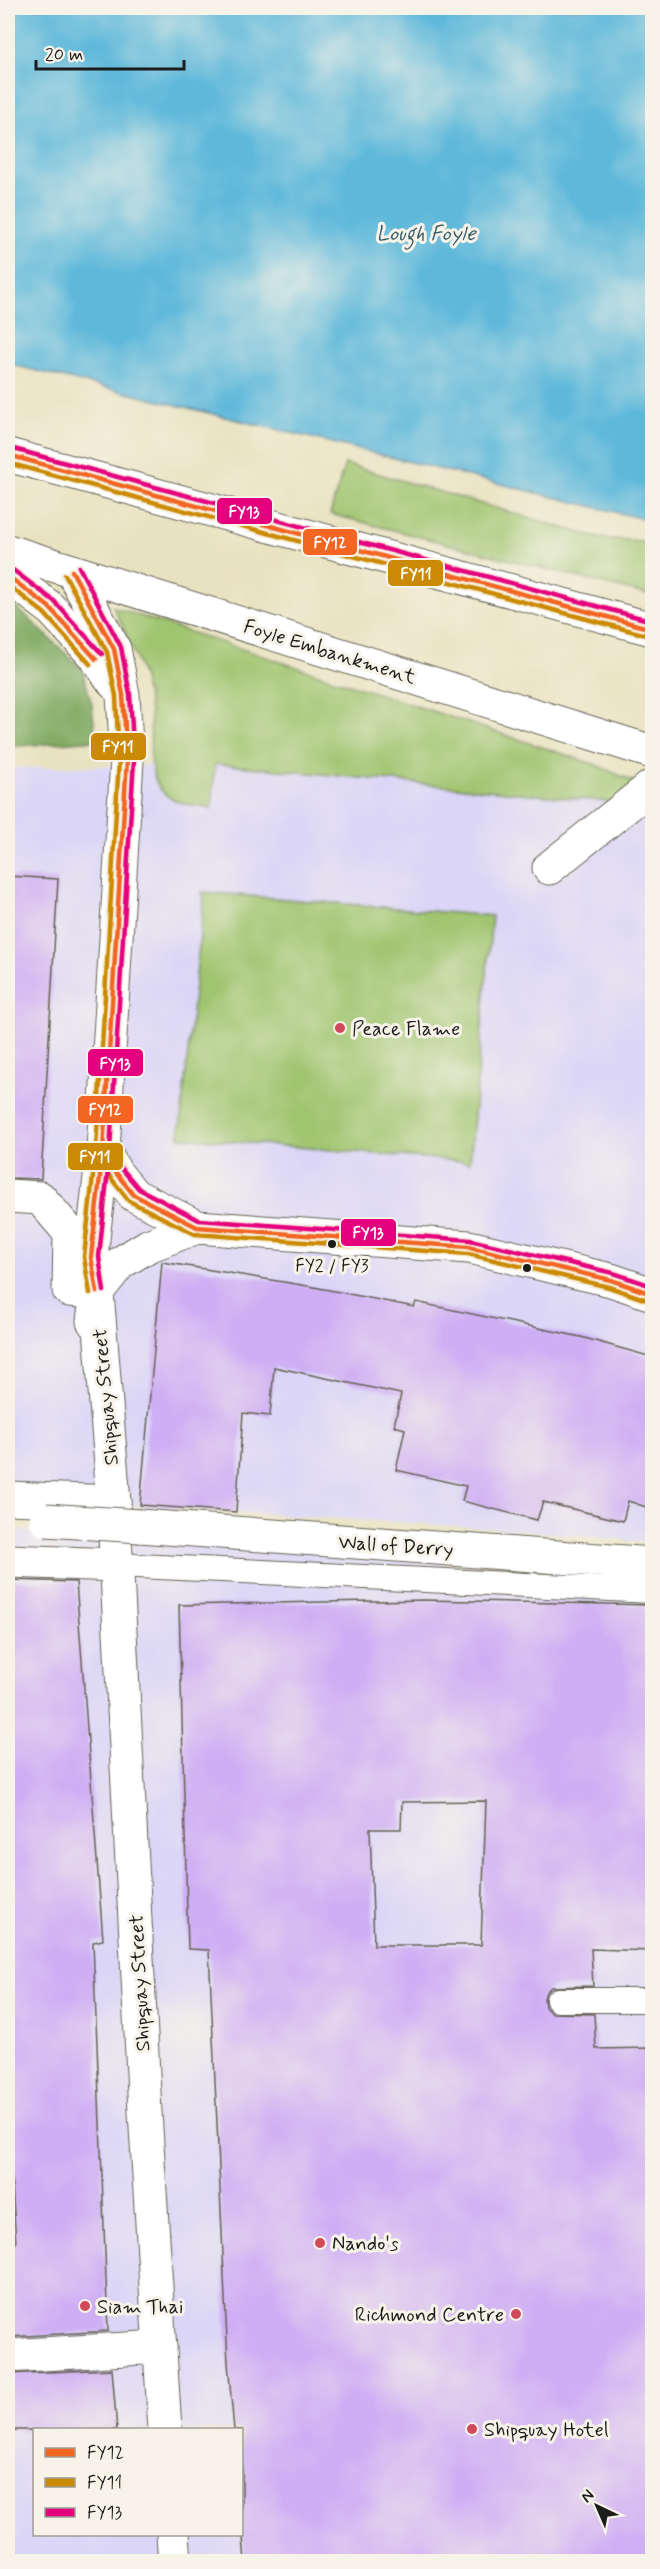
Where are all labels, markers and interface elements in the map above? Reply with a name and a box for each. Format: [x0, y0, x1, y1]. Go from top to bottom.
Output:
scale bar [36, 33, 184, 71]
text: 20 m [45, 43, 83, 67]
water label: Lough Foyle [376, 220, 477, 250]
line badge: FY13 [216, 497, 273, 525]
text: FY13 [228, 502, 260, 523]
line badge: FY12 [302, 528, 358, 556]
text: FY12 [314, 533, 346, 554]
line badge: FY11 [387, 559, 444, 587]
text: FY11 [400, 564, 432, 585]
street label: Foyle Embankment [240, 613, 419, 692]
line badge: FY11 [90, 732, 147, 761]
text: FY11 [102, 737, 134, 758]
place label: Peace Flame [352, 1016, 460, 1043]
marker: Peace Flame [333, 1021, 347, 1035]
line badge: FY13 [87, 1048, 144, 1077]
text: FY13 [99, 1054, 131, 1075]
line badge: FY12 [77, 1095, 134, 1124]
text: FY12 [89, 1100, 121, 1121]
line badge: FY11 [67, 1142, 124, 1171]
text: FY11 [79, 1147, 111, 1168]
line badge: FY13 [340, 1218, 397, 1247]
text: FY13 [352, 1223, 384, 1244]
marker: FY2 / FY3 [326, 1238, 338, 1250]
place label: FY2 / FY3 [295, 1254, 369, 1278]
unlabelled marker [521, 1262, 533, 1274]
street label: Shipquay Street [87, 1327, 126, 1466]
street label: Wall of Derry [337, 1529, 454, 1564]
street label: Shipquay Street [123, 1914, 158, 2052]
place label: Nando's [332, 2231, 399, 2258]
marker: Nando's [313, 2236, 327, 2250]
place label: Siam Thai [97, 2294, 183, 2321]
marker: Siam Thai [78, 2299, 92, 2313]
place label: Richmond Centre [355, 2302, 504, 2329]
marker: Richmond Centre [509, 2307, 523, 2321]
place label: Shipquay Hotel [484, 2417, 609, 2444]
marker: Shipquay Hotel [465, 2422, 479, 2436]
legend [33, 2428, 243, 2536]
text: FY12 [87, 2441, 124, 2465]
text: FY11 [87, 2471, 122, 2495]
north arrow [567, 2476, 627, 2536]
text: N [576, 2485, 599, 2508]
text: FY13 [87, 2501, 123, 2525]

